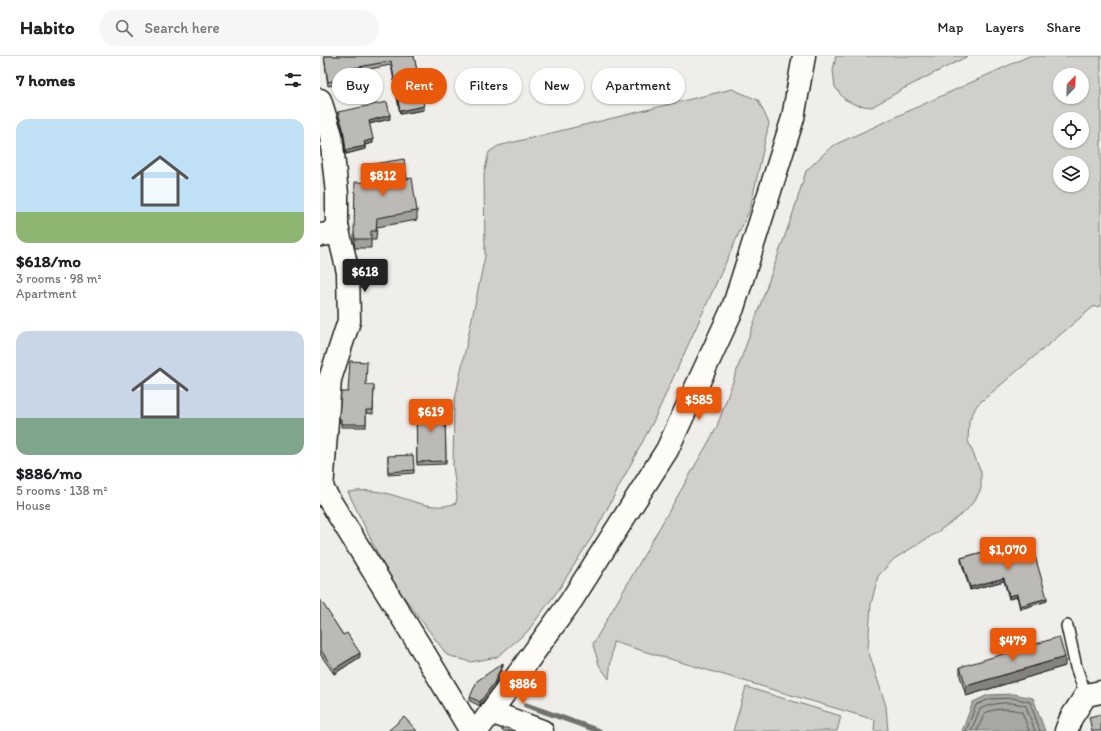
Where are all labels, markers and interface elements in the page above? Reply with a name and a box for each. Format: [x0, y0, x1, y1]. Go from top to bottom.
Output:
search box [99, 10, 379, 46]
text: Habito [20, 16, 75, 39]
icon: search [113, 17, 135, 39]
text: Search here [145, 19, 220, 37]
text: Map [938, 19, 963, 36]
text: Layers [985, 19, 1024, 36]
text: Share [1046, 19, 1081, 36]
chip: Buy [332, 68, 383, 104]
chip: Rent [391, 68, 447, 104]
chip: Filters [455, 68, 522, 104]
chip: New [530, 68, 584, 104]
chip: Apartment [592, 68, 685, 104]
north arrow [1053, 68, 1089, 104]
map controls [1053, 68, 1089, 192]
icon: filters [282, 69, 304, 91]
text: 7 homes [16, 70, 76, 90]
button: locate [1053, 112, 1089, 148]
icon: home [124, 145, 196, 217]
button: layers [1053, 156, 1089, 192]
pin: $812 [359, 163, 407, 197]
text: $812 [370, 168, 396, 183]
text: $618/mo [16, 251, 81, 271]
pin: $618 [341, 259, 389, 293]
text: $618 [352, 264, 378, 279]
text: 3 rooms · 98 m² [16, 271, 102, 286]
text: Apartment [16, 286, 77, 301]
icon: home [124, 357, 196, 429]
pin: $585 [675, 387, 723, 421]
text: $585 [685, 392, 713, 407]
pin: $619 [407, 399, 455, 433]
text: $619 [418, 404, 444, 419]
text: $886/mo [16, 463, 82, 483]
text: 5 rooms · 138 m² [16, 483, 108, 498]
text: House [16, 498, 51, 513]
pin: $1,070 [975, 537, 1041, 571]
text: $1,070 [989, 542, 1027, 557]
pin: $479 [989, 628, 1037, 662]
text: $479 [999, 633, 1027, 648]
pin: $886 [499, 671, 547, 705]
text: $886 [509, 676, 537, 691]

